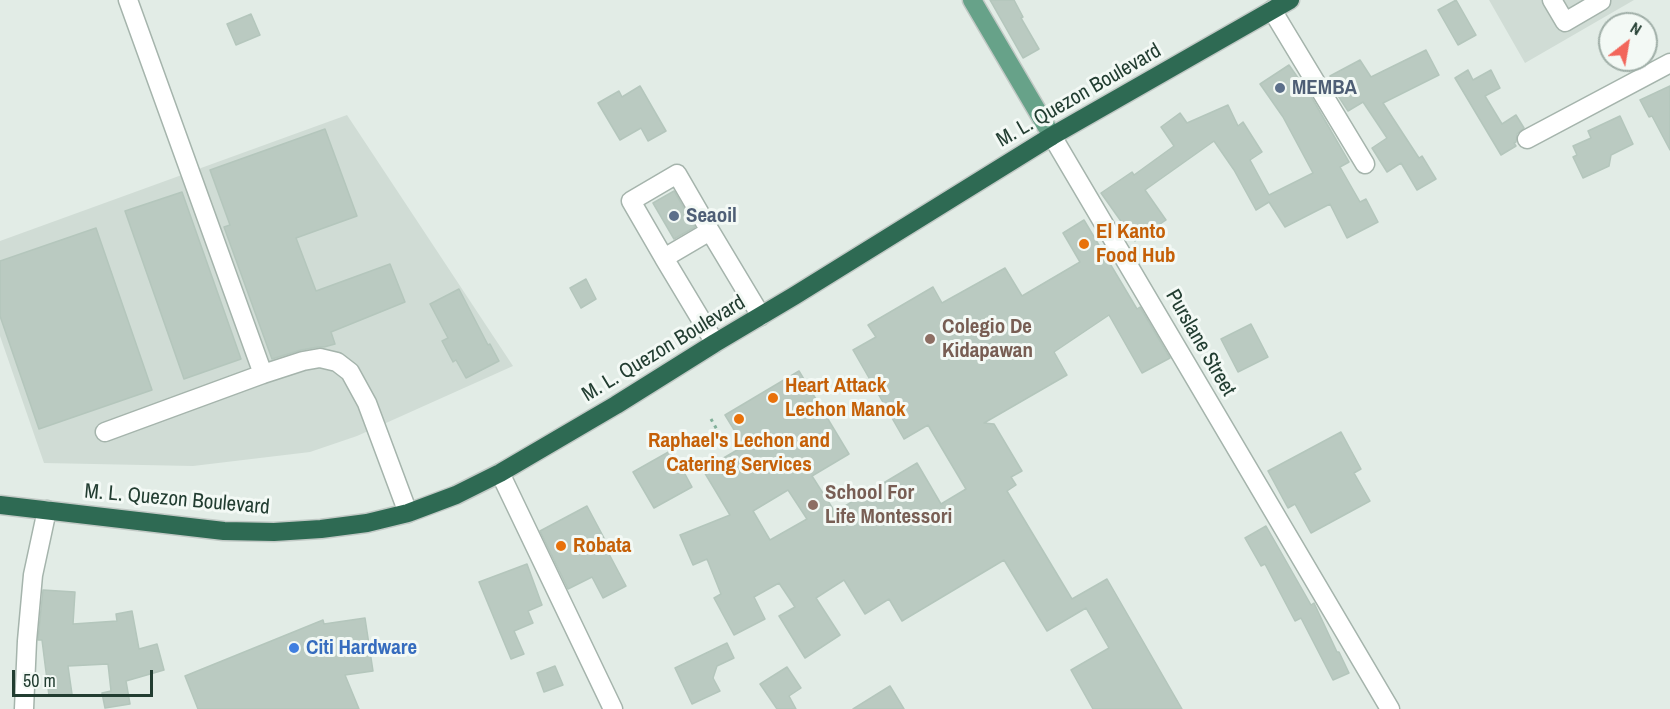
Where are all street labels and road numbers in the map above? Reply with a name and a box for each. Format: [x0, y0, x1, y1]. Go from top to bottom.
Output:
street label: M. L. Quezon Boulevard [992, 39, 1166, 153]
street label: Purslane Street [1159, 285, 1241, 401]
street label: M. L. Quezon Boulevard [578, 290, 750, 408]
street label: M. L. Quezon Boulevard [83, 479, 271, 521]

